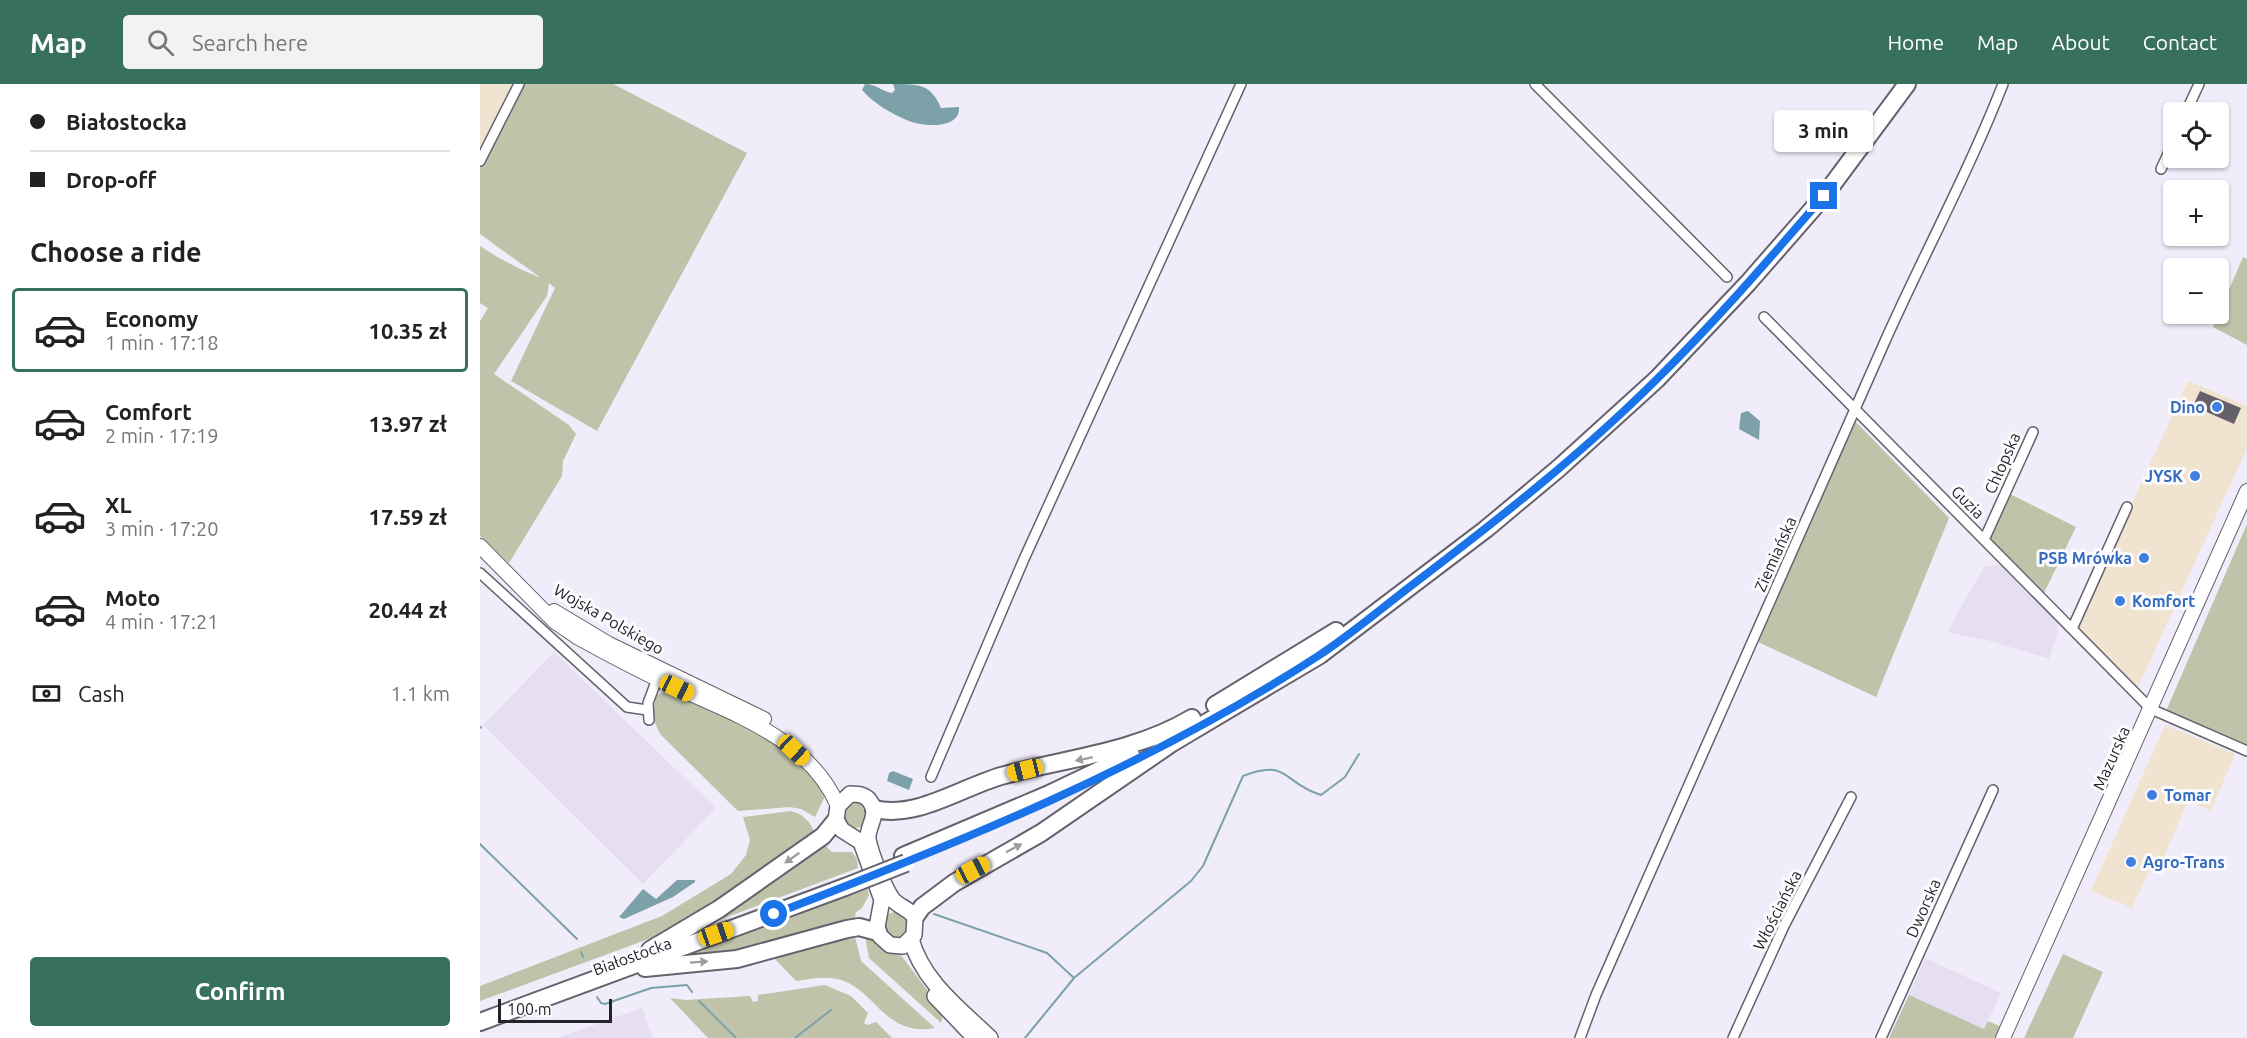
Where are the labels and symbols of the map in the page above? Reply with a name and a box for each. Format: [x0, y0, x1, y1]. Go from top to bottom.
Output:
callout: 3 min [1774, 109, 1874, 151]
route end [1810, 182, 1837, 209]
place label: Dino [2170, 398, 2205, 416]
marker: Dino [2210, 400, 2224, 414]
street label: Chłopska [1981, 430, 2023, 496]
place label: JYSK [2145, 467, 2183, 485]
marker: JYSK [2188, 469, 2202, 483]
street label: Guzia [1948, 482, 1988, 522]
street label: Ziemiańska [1750, 514, 1800, 594]
place label: PSB Mrówka [2038, 549, 2132, 567]
marker: PSB Mrówka [2137, 551, 2151, 565]
street label: Wojska Polskiego [551, 580, 667, 658]
place label: Komfort [2132, 592, 2195, 610]
marker: Komfort [2113, 594, 2127, 608]
car [657, 672, 697, 704]
street label: Mazurska [2089, 723, 2133, 793]
car [775, 731, 813, 769]
one-way arrow [1074, 755, 1093, 764]
car [1005, 757, 1045, 783]
place label: Tomar [2164, 786, 2212, 804]
marker: Tomar [2145, 788, 2159, 802]
one-way arrow [1006, 843, 1023, 853]
one-way arrow [784, 852, 800, 864]
place label: Agro-Trans [2143, 853, 2225, 871]
car [953, 854, 993, 886]
marker: Agro-Trans [2124, 855, 2138, 869]
street label: Włościańska [1749, 867, 1805, 953]
street label: Dworska [1902, 876, 1944, 940]
route start [760, 900, 787, 927]
car [696, 920, 736, 948]
street label: Białostocka [590, 933, 674, 979]
one-way arrow [690, 957, 709, 967]
scale bar [498, 996, 612, 1024]

